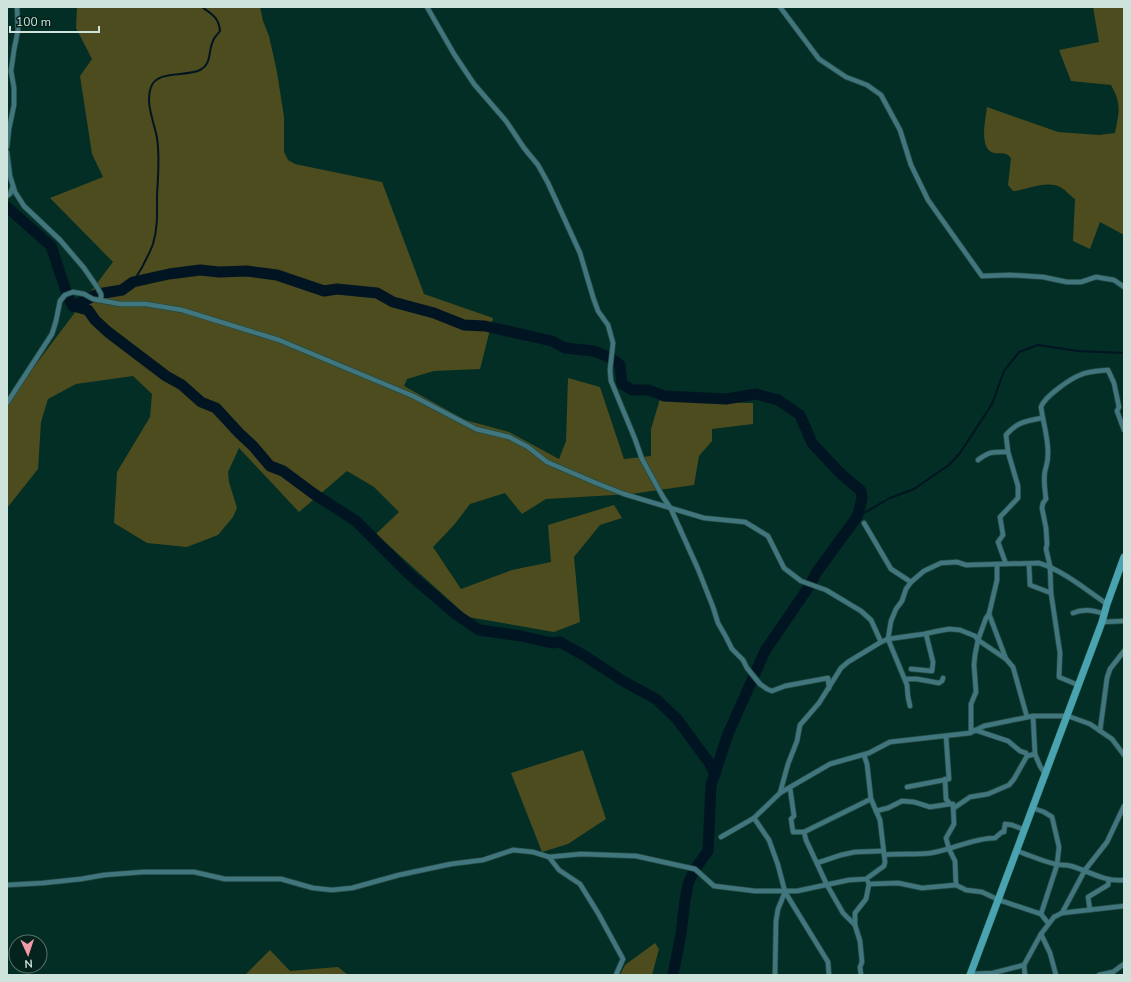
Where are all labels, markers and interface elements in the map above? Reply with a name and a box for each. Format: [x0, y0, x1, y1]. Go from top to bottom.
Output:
scale bar [10, 8, 99, 34]
text: 100 m [16, 14, 51, 30]
north arrow [8, 934, 48, 974]
text: N [24, 956, 33, 971]

